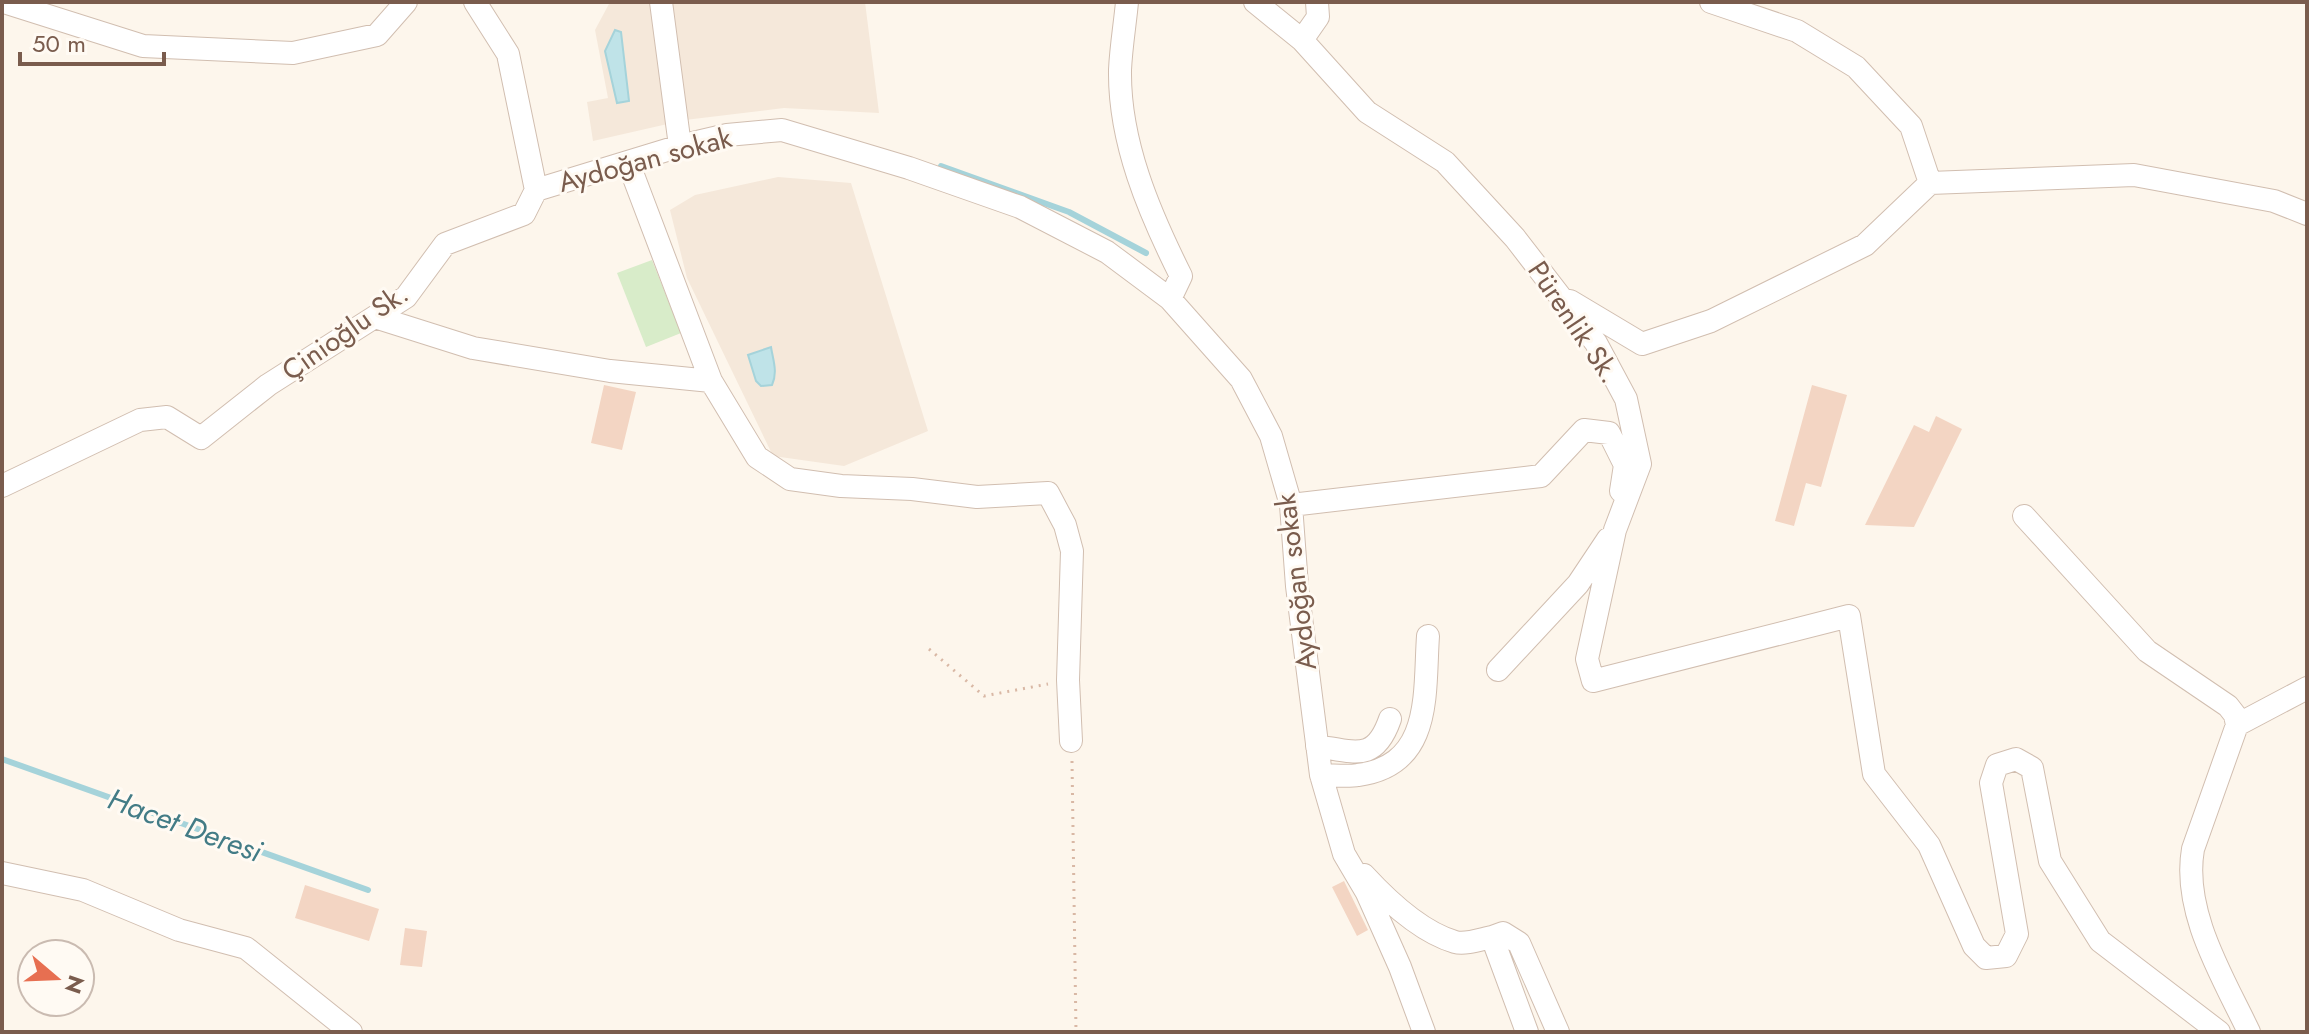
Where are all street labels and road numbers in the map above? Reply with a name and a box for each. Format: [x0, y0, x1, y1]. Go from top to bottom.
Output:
street label: Aydoğan sokak [554, 117, 737, 203]
street label: Pürenlik Sk. [1518, 253, 1630, 391]
street label: Çinioğlu Sk. [273, 273, 417, 391]
street label: Aydoğan sokak [1265, 491, 1327, 673]

